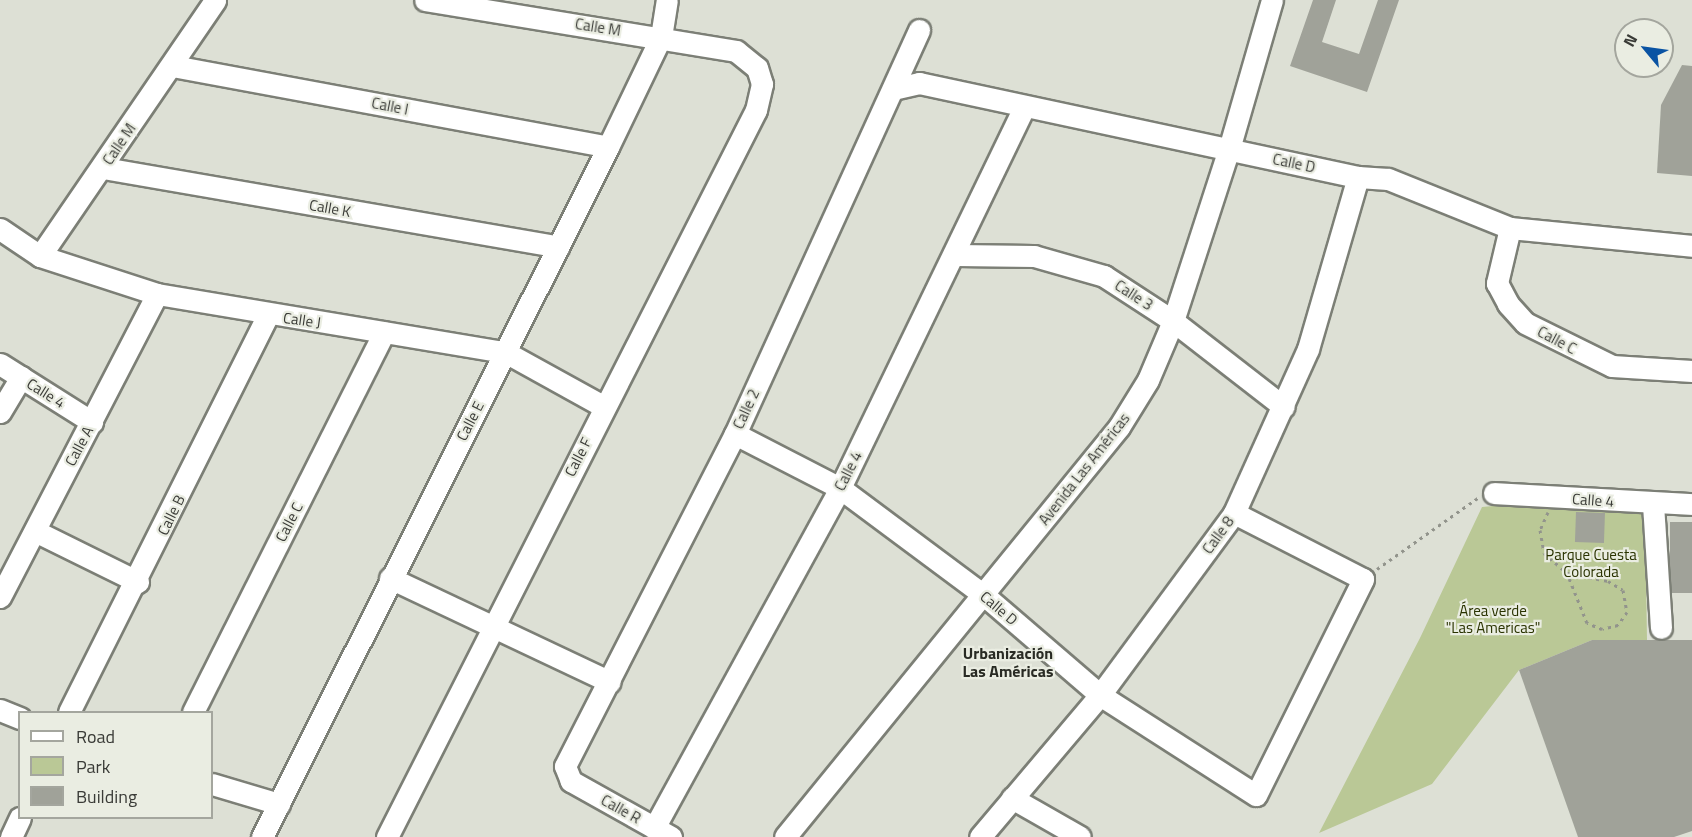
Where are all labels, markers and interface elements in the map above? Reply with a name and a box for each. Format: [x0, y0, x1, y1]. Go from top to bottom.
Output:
street label: Calle M [574, 15, 622, 39]
north arrow [1614, 18, 1674, 78]
text: N [1617, 30, 1643, 51]
street label: Calle I [370, 94, 410, 118]
street label: Calle M [99, 120, 139, 168]
street label: Calle D [1271, 150, 1317, 176]
street label: Calle K [308, 195, 352, 221]
street label: Calle 3 [1112, 276, 1156, 314]
street label: Calle J [282, 308, 322, 332]
street label: Calle C [1534, 322, 1580, 358]
street label: Calle 4 [23, 374, 69, 412]
street label: Calle 2 [729, 386, 763, 432]
street label: Calle E [452, 398, 488, 444]
street label: Avenida Las Américas [1035, 410, 1133, 528]
street label: Calle A [61, 423, 97, 469]
street label: Calle F [561, 434, 595, 480]
street label: Calle 4 [830, 448, 866, 494]
street label: Calle 4 [1571, 490, 1615, 510]
street label: Calle B [154, 492, 188, 538]
street label: Calle C [272, 499, 306, 545]
street label: Calle 8 [1198, 513, 1238, 557]
park label: Parque Cuesta Colorada [1545, 545, 1637, 580]
street label: Calle D [977, 587, 1021, 629]
park label: Área verde "Las Americas" [1446, 601, 1540, 636]
district label: Urbanización Las Américas [963, 643, 1053, 681]
legend [18, 711, 213, 819]
text: Road [76, 723, 115, 750]
text: Park [76, 753, 110, 780]
text: Building [76, 783, 137, 810]
street label: Calle R [598, 791, 644, 827]

